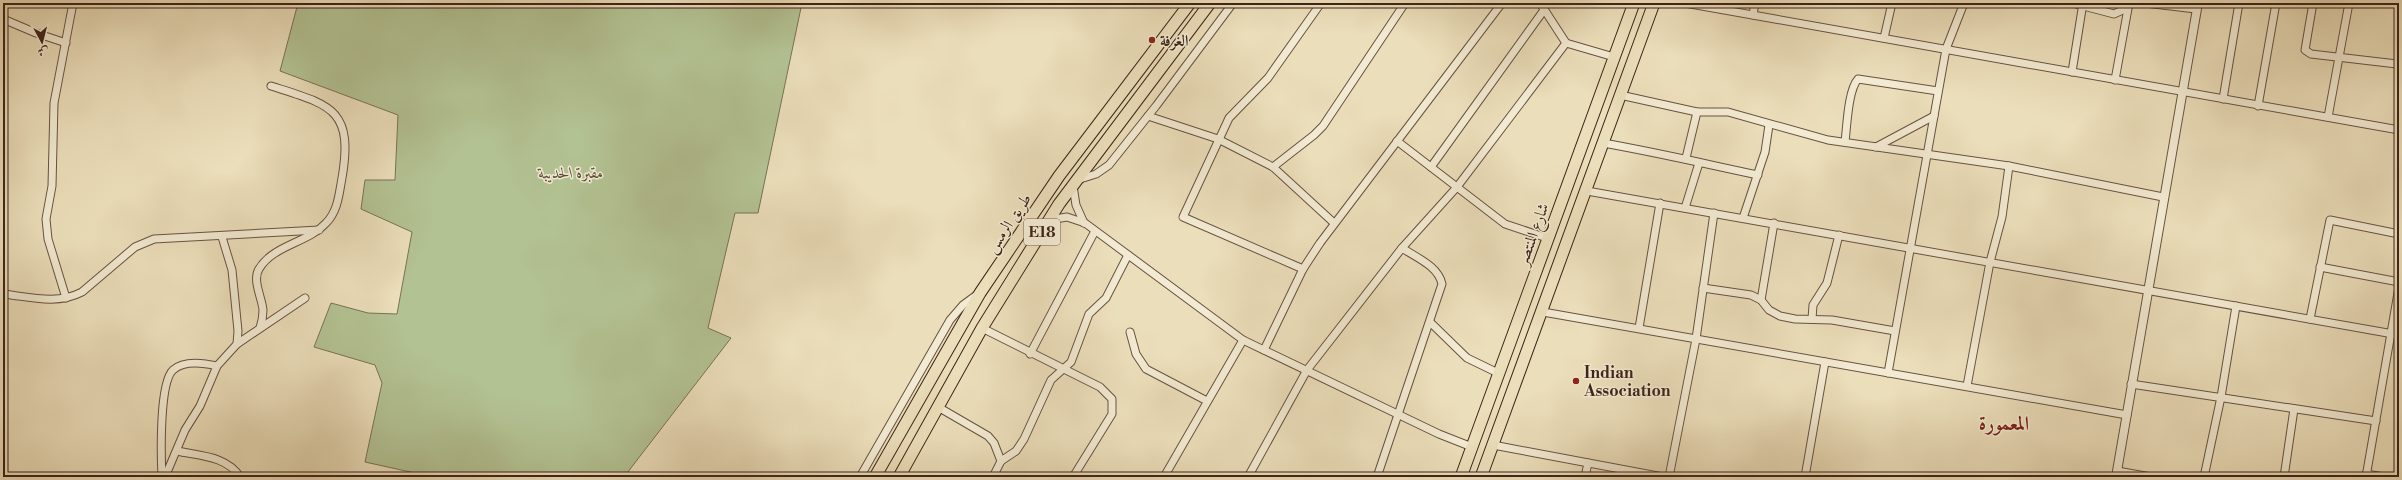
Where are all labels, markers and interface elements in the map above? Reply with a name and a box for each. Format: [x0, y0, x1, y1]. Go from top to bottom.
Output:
north arrow [22, 22, 62, 62]
place label: الغرفة [1160, 31, 1188, 51]
marker: الغرفة [1147, 35, 1157, 45]
text: ش [37, 43, 49, 59]
park label: مقبرة الحديبة [537, 163, 603, 183]
street label: طريق الرمس [982, 190, 1036, 257]
street label: شارع المنتصر [1512, 200, 1556, 271]
road number: E18 [1024, 219, 1060, 245]
place label: Indian Association [1583, 363, 1671, 401]
marker: Indian Association [1571, 376, 1581, 386]
district label: المعمورة [1979, 412, 2029, 437]

